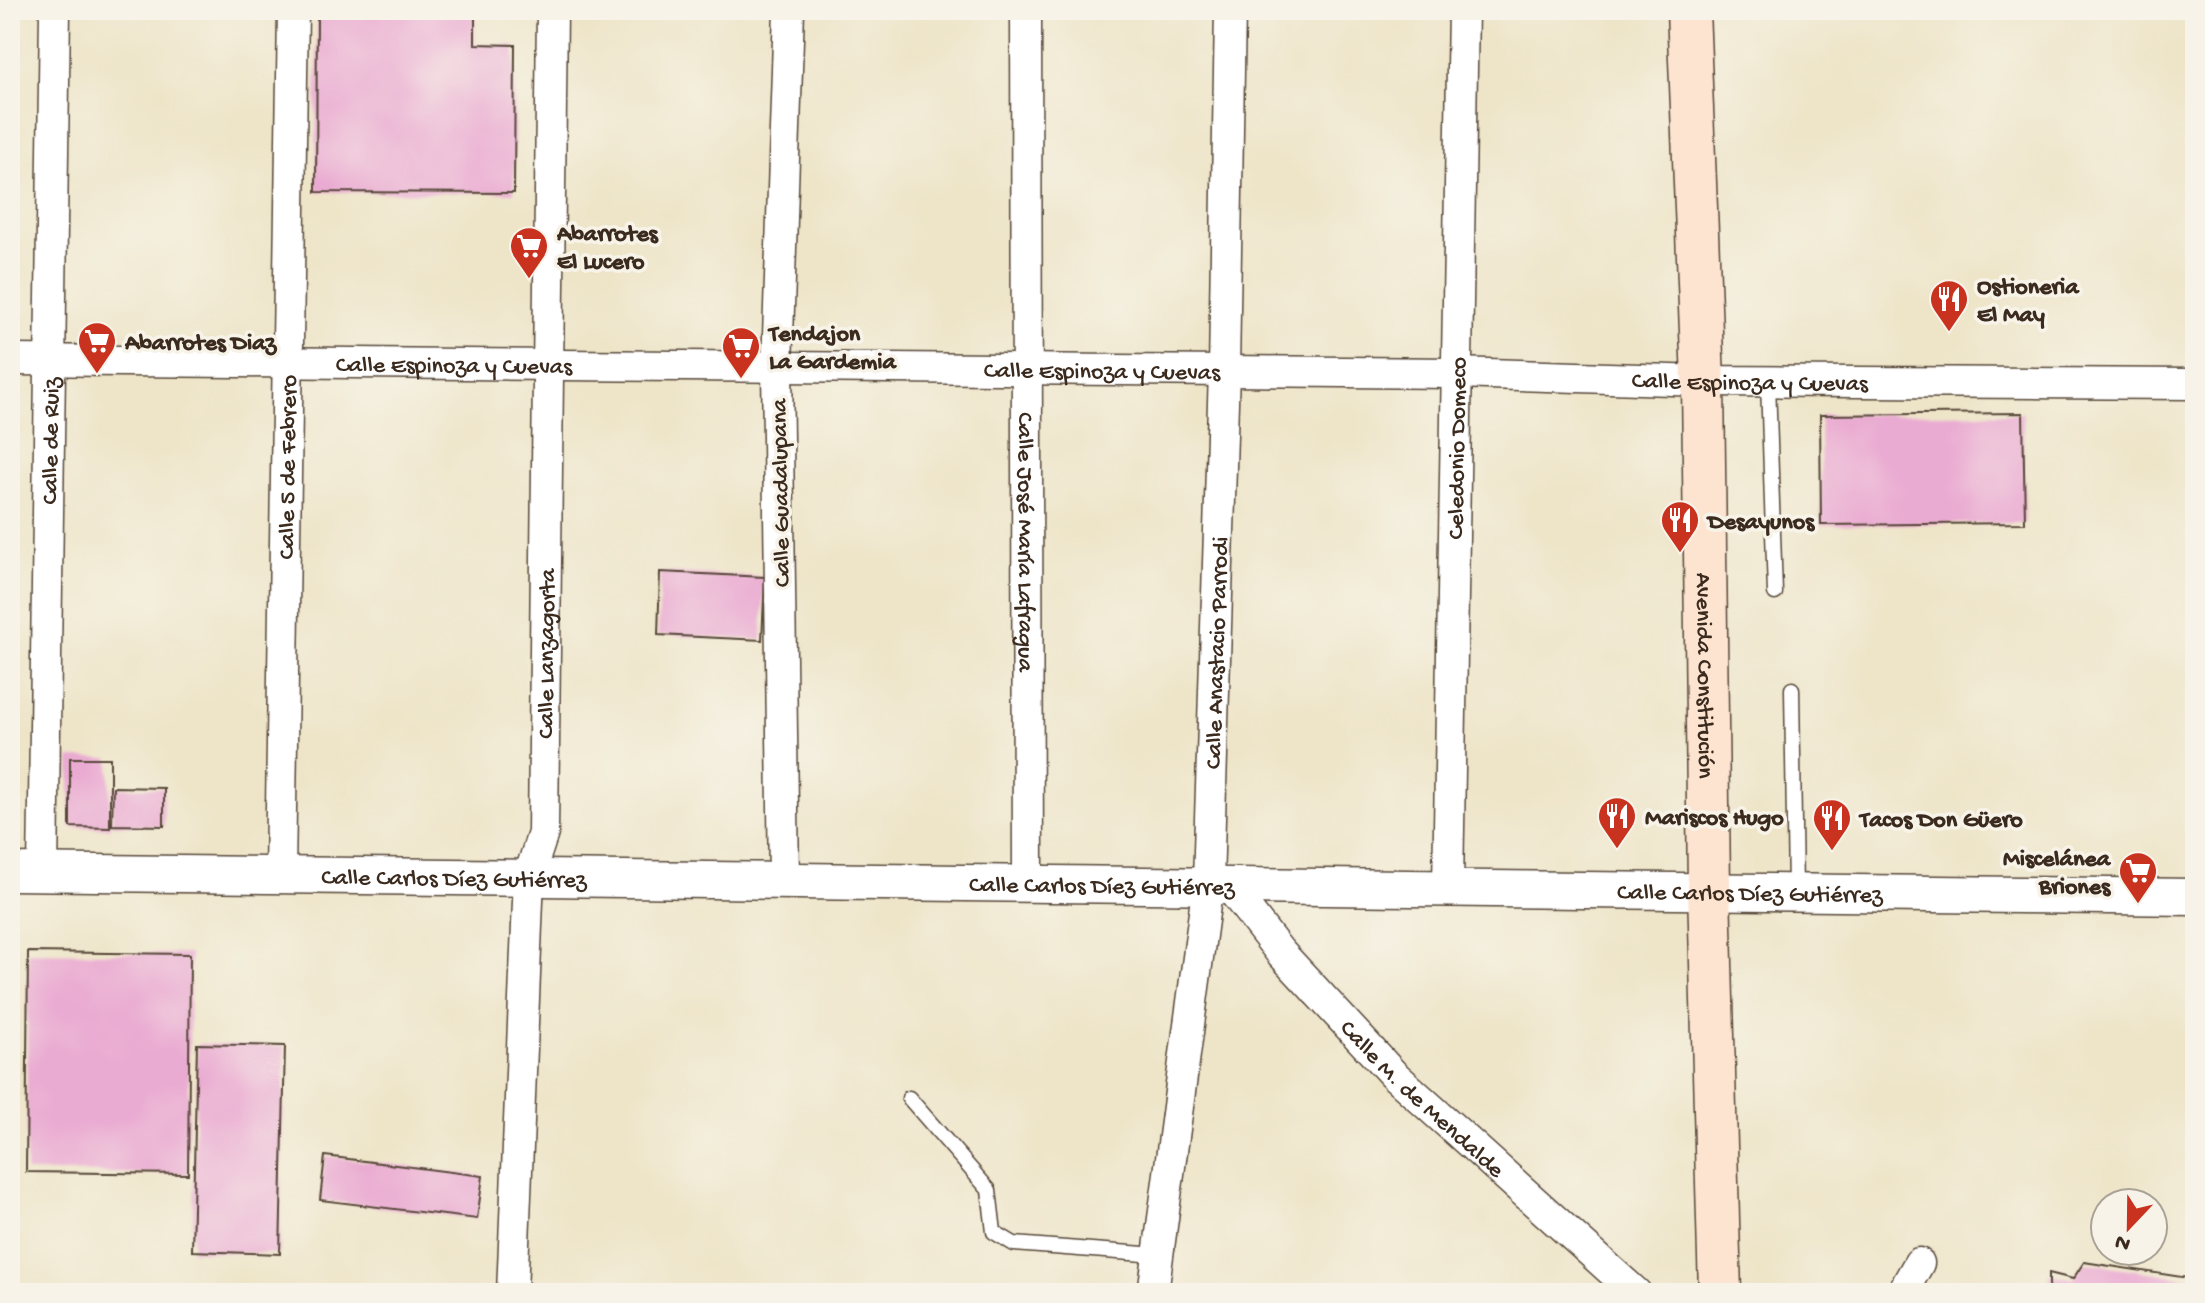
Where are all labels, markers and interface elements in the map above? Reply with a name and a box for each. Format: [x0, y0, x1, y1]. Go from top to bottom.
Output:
place label: Abarrotes El Lucero [556, 221, 659, 278]
supermarket icon: Abarrotes El Lucero [508, 225, 550, 280]
place label: Ostioneria El May [1977, 274, 2080, 331]
restaurant icon: Ostioneria El May [1928, 278, 1970, 333]
supermarket icon: Abarrotes Diaz [76, 320, 118, 375]
place label: Tendajon La Gardemia [767, 321, 897, 378]
supermarket icon: Tendajon La Gardemia [720, 325, 762, 380]
place label: Abarrotes Diaz [124, 330, 277, 359]
street label: Calle Espinoza y Cuevas [336, 352, 573, 383]
street label: Celedonio Domeco [1443, 357, 1475, 540]
street label: Calle Espinoza y Cuevas [984, 358, 1221, 389]
street label: Calle Espinoza y Cuevas [1631, 368, 1869, 400]
street label: Calle 5 de Febrero [274, 375, 306, 560]
street label: Calle de Ruiz [37, 376, 68, 505]
street label: Calle Guadalupana [766, 398, 799, 587]
street label: Calle José María Lafragua [1009, 412, 1039, 672]
restaurant icon: Desayunos [1659, 499, 1701, 554]
place label: Desayunos [1706, 509, 1815, 538]
street label: Calle Anastacio Parrodi [1201, 536, 1237, 770]
street label: Calle Lanzagorta [533, 568, 564, 739]
street label: Avenida Constitución [1687, 573, 1719, 779]
restaurant icon: Mariscos Hugo [1596, 795, 1638, 850]
restaurant icon: Tacos Don Güero [1811, 797, 1853, 852]
place label: Mariscos Hugo [1645, 805, 1784, 834]
place label: Tacos Don Güero [1858, 807, 2023, 836]
place label: Miscelánea Briones [2003, 846, 2112, 903]
supermarket icon: Miscelánea Briones [2117, 850, 2159, 905]
street label: Calle Carlos Díez Gutiérrez [321, 865, 588, 897]
street label: Calle Carlos Díez Gutiérrez [969, 872, 1236, 904]
street label: Calle Carlos Díez Gutiérrez [1617, 879, 1884, 911]
street label: Calle M. de Mendalde [1332, 1015, 1510, 1186]
north arrow [2089, 1187, 2169, 1267]
text: N [2111, 1227, 2135, 1257]

